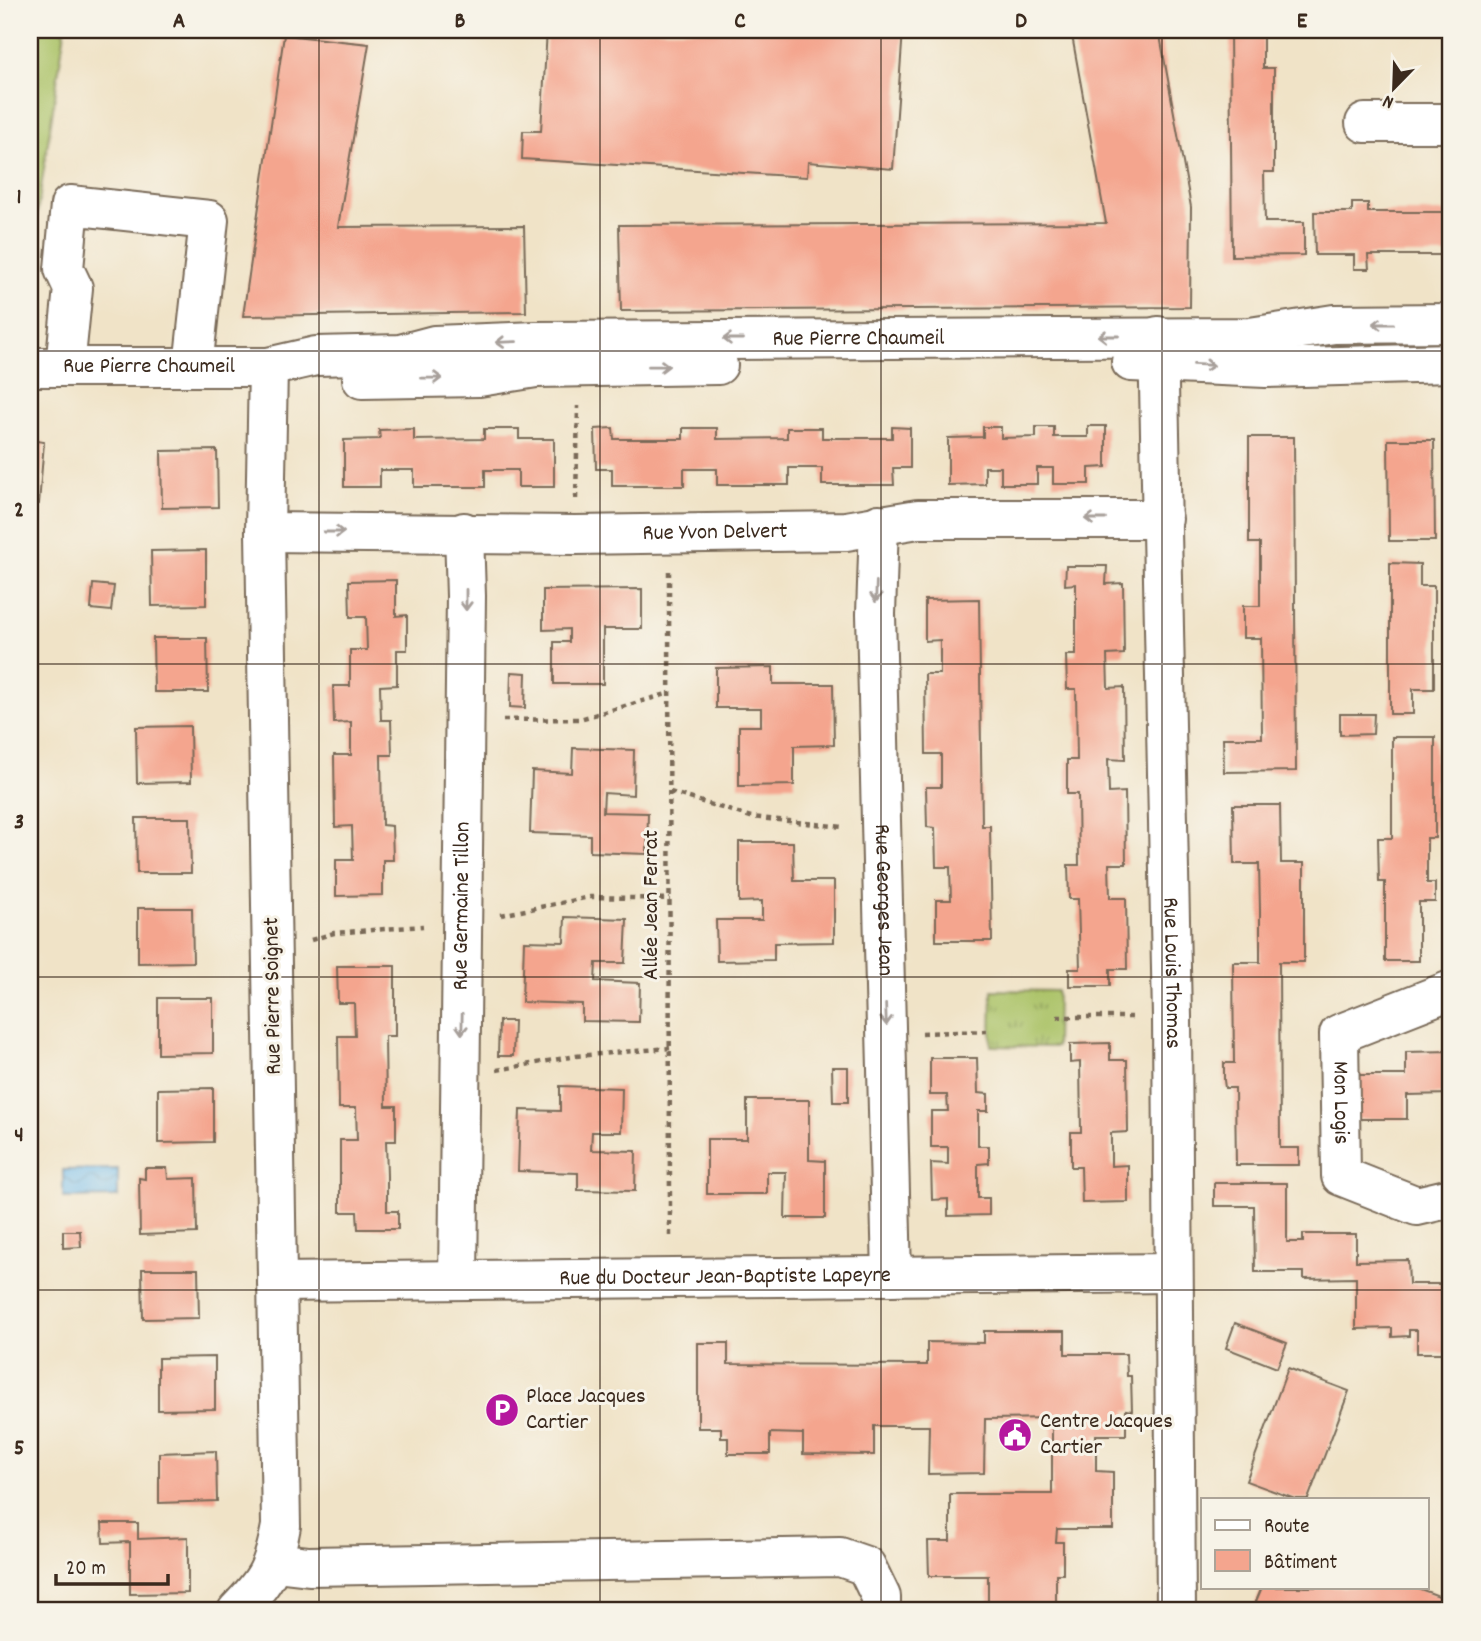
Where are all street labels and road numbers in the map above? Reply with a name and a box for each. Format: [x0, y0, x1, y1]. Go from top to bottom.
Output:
street label: Rue Pierre Chaumeil [772, 322, 945, 356]
street label: Rue Pierre Chaumeil [63, 351, 236, 384]
street label: Rue Yvon Delvert [642, 515, 788, 551]
street label: Rue Germaine Tillon [445, 821, 480, 991]
street label: Rue Georges Jean [865, 823, 901, 976]
street label: Allée Jean Ferrat [636, 830, 669, 980]
street label: Rue Louis Thomas [1153, 897, 1189, 1049]
street label: Rue Pierre Soignet [256, 917, 292, 1075]
street label: Mon Logis [1323, 1061, 1357, 1145]
street label: Rue du Docteur Jean-Baptiste Lapeyre [559, 1259, 891, 1296]

